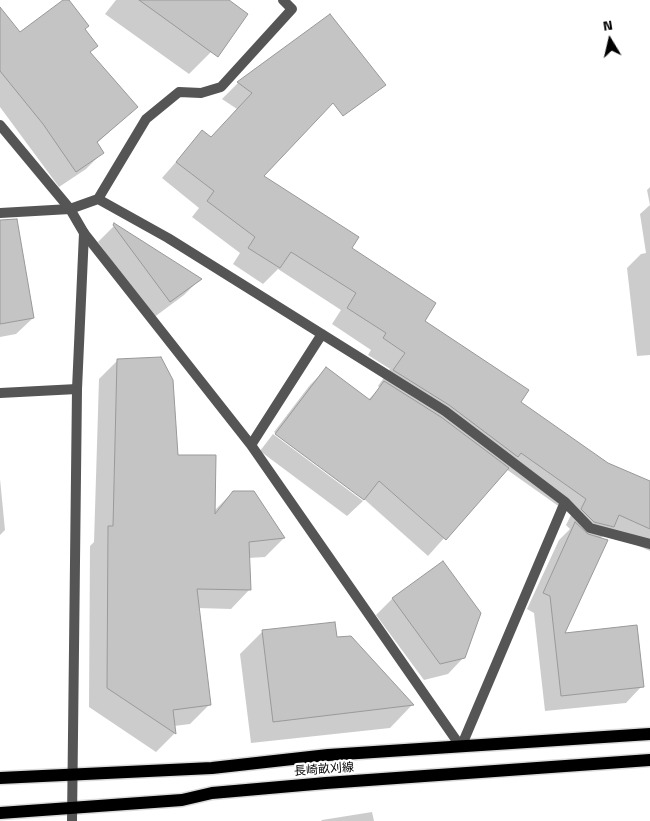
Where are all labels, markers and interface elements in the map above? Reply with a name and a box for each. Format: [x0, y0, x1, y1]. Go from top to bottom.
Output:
text: N [601, 14, 614, 36]
north arrow [585, 15, 635, 65]
street label: 長崎畝刈線 [294, 761, 354, 779]

